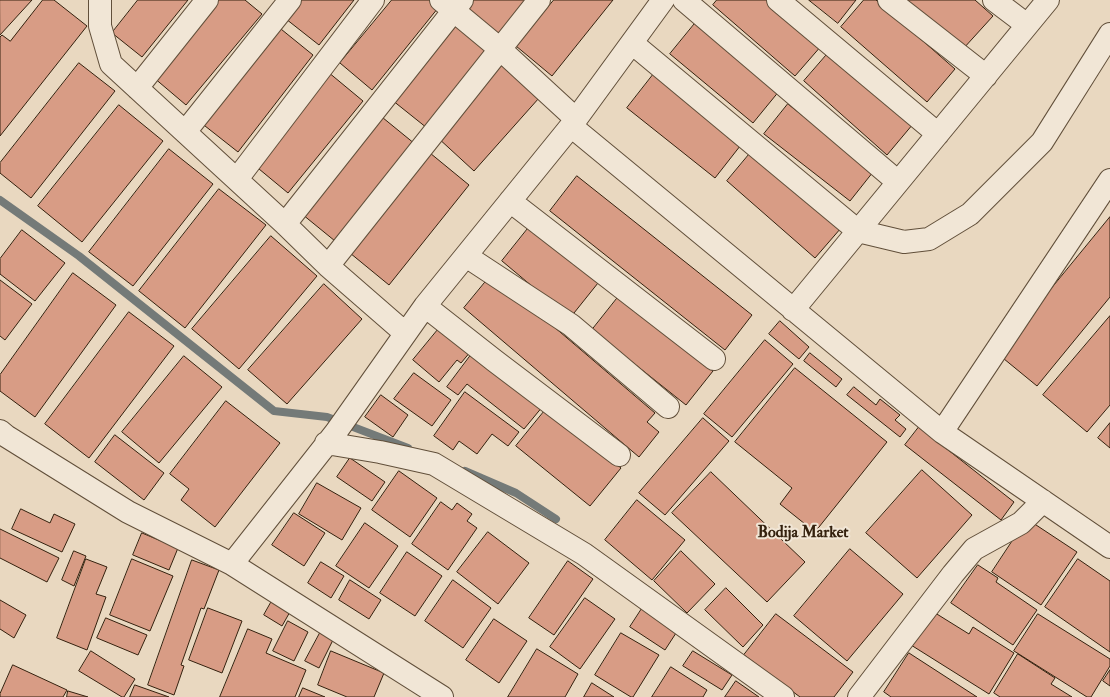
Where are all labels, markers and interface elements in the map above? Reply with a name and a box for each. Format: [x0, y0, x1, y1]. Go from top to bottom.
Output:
district label: Bodija Market [757, 524, 849, 544]

